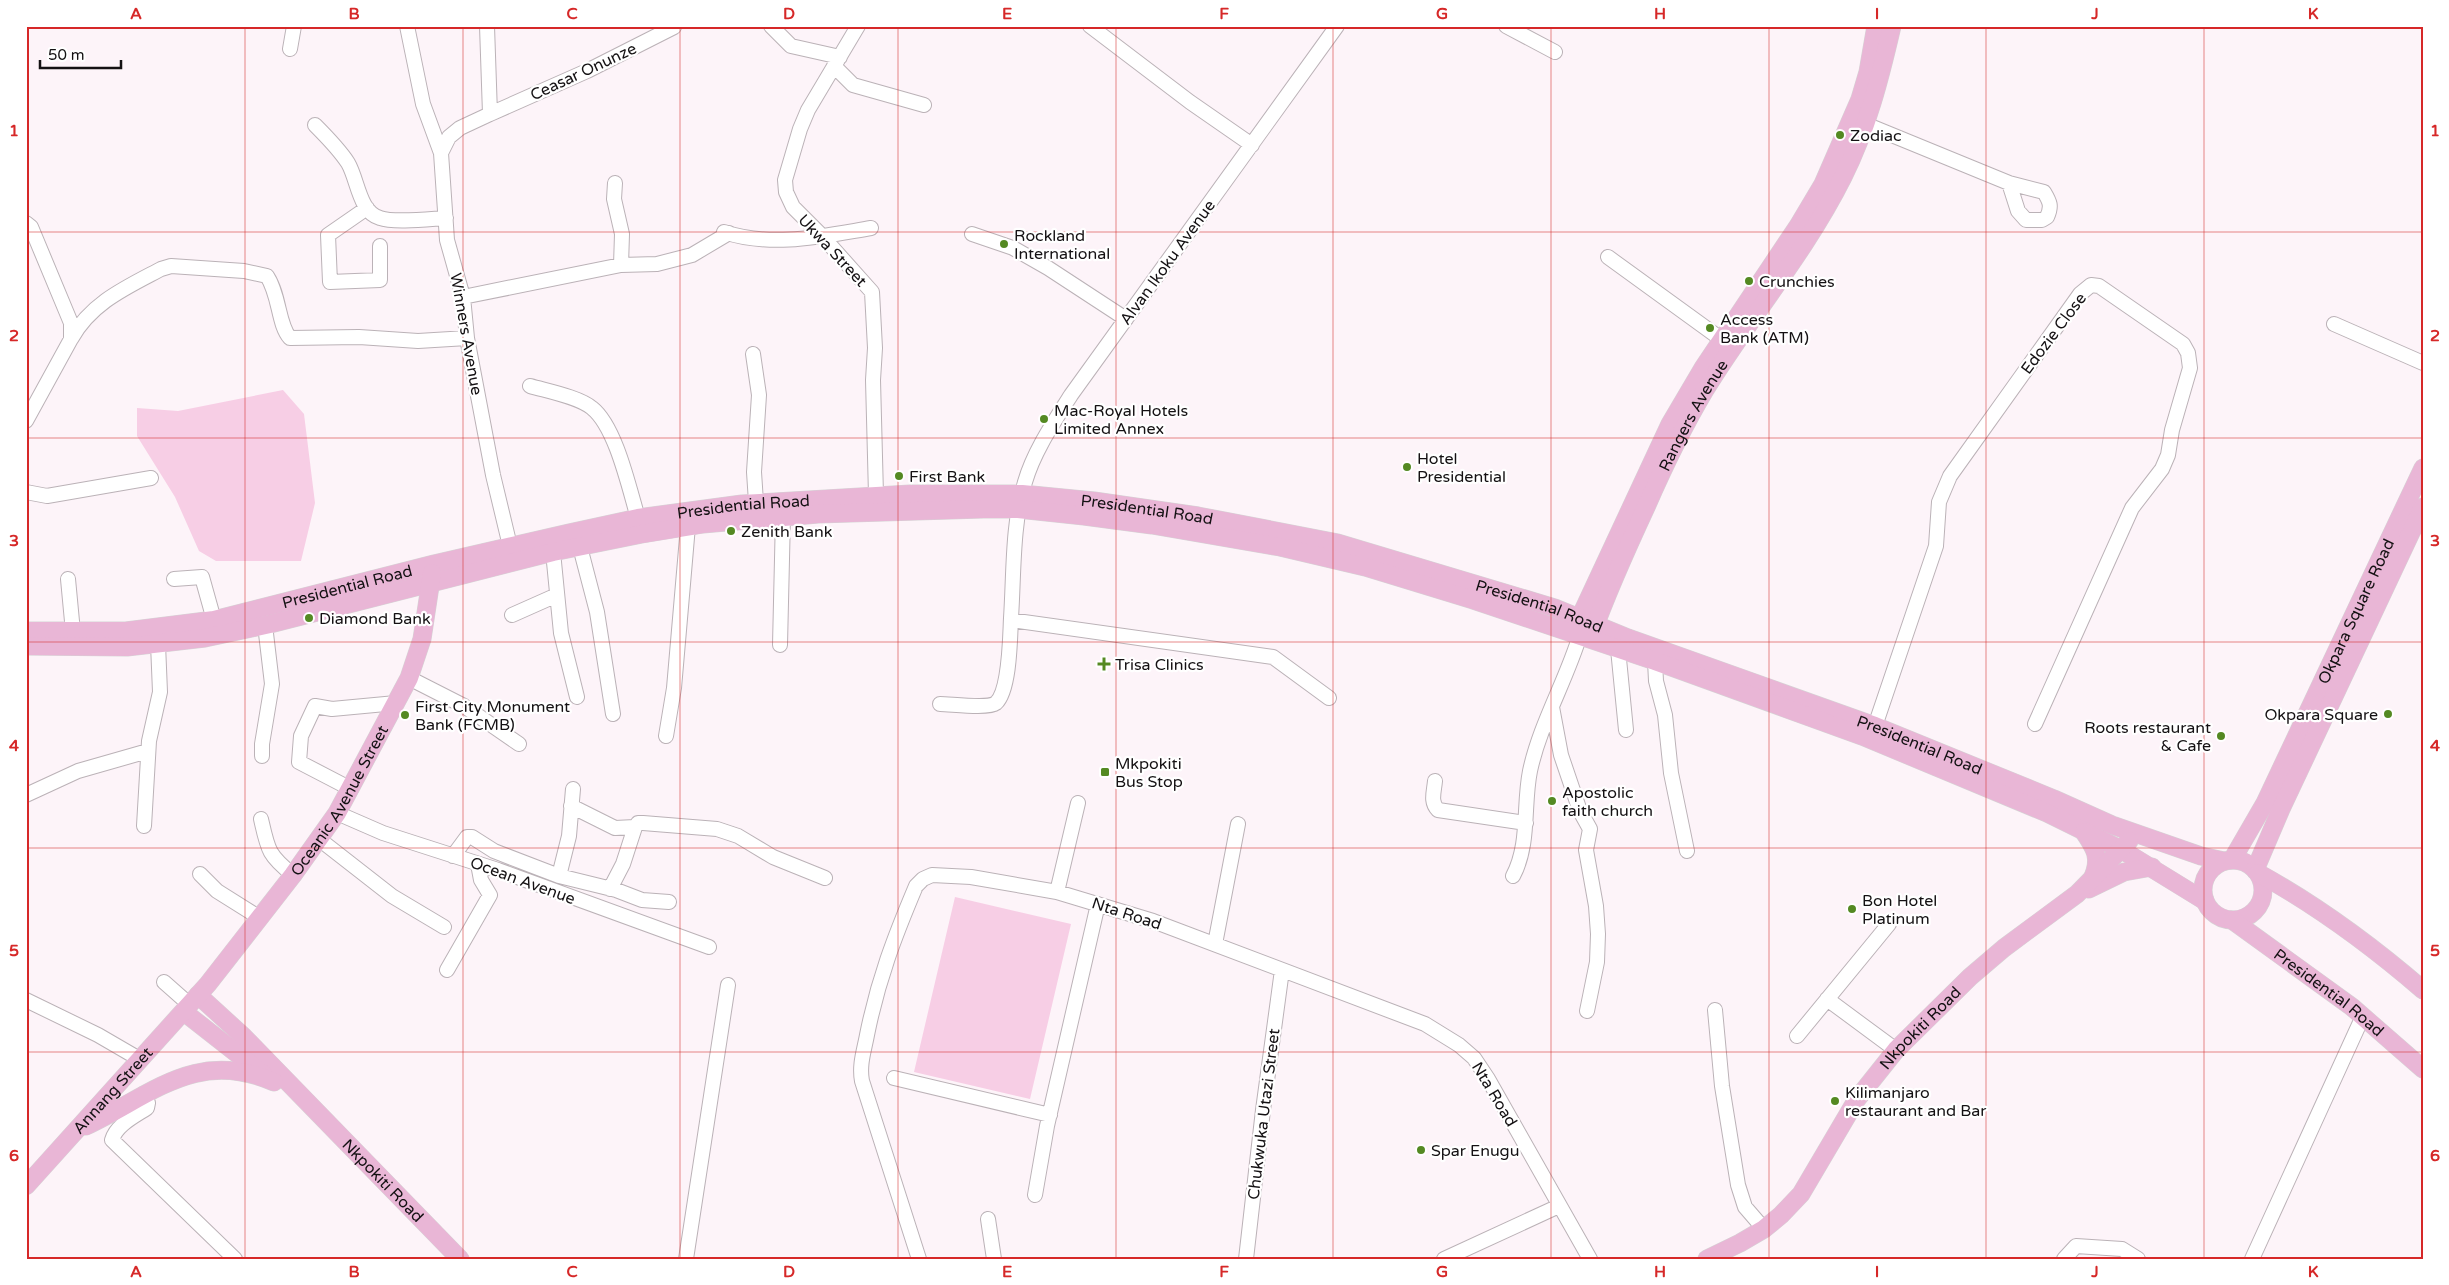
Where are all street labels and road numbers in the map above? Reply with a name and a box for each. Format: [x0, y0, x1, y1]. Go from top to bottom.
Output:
street label: Ceasar Onunze [527, 39, 640, 105]
street label: Alvan Ikoku Avenue [1116, 196, 1220, 329]
street label: Ukwa Street [794, 210, 871, 291]
street label: Winners Avenue [445, 271, 487, 397]
street label: Edozie Close [2017, 289, 2091, 378]
street label: Rangers Avenue [1655, 356, 1733, 475]
street label: Presidential Road [676, 491, 811, 524]
street label: Presidential Road [1080, 491, 1215, 530]
street label: Okpara Square Road [2314, 536, 2399, 687]
street label: Presidential Road [280, 561, 414, 613]
street label: Presidential Road [1473, 576, 1606, 638]
street label: Presidential Road [1854, 711, 1985, 780]
street label: Oceanic Avenue Street [286, 722, 393, 880]
street label: Ocean Avenue [467, 853, 578, 909]
street label: Nta Road [1089, 893, 1164, 935]
street label: Presidential Road [2269, 945, 2388, 1041]
street label: Nkpokiti Road [1875, 983, 1966, 1074]
street label: Chukwuka Utazi Street [1244, 1027, 1284, 1201]
street label: Annang Street [69, 1043, 157, 1138]
street label: Nta Road [1467, 1058, 1521, 1131]
street label: Nkpokiti Road [338, 1135, 428, 1227]

